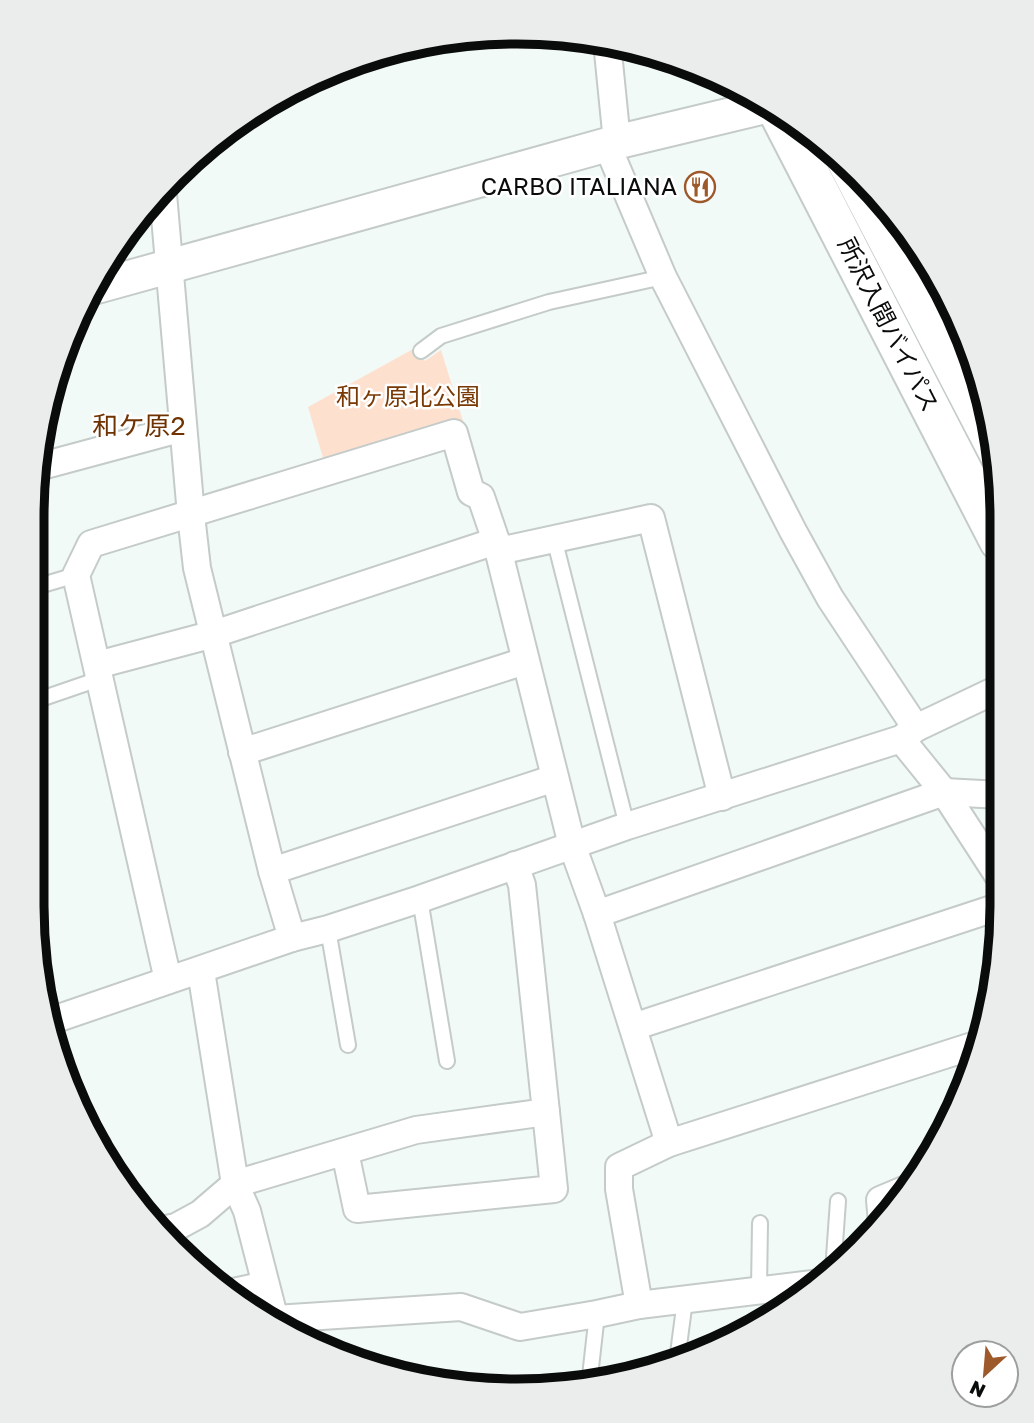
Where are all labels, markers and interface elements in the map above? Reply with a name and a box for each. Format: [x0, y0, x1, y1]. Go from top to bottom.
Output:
restaurant icon: CARBO ITALIANA [683, 170, 717, 204]
place label: CARBO ITALIANA [481, 171, 677, 200]
street label: 所沢入間バイパス [833, 232, 946, 416]
park label: 和ヶ原北公園 [336, 381, 480, 410]
district label: 和ケ原2 [92, 410, 186, 441]
north arrow [950, 1339, 1020, 1409]
text: N [966, 1376, 989, 1403]

